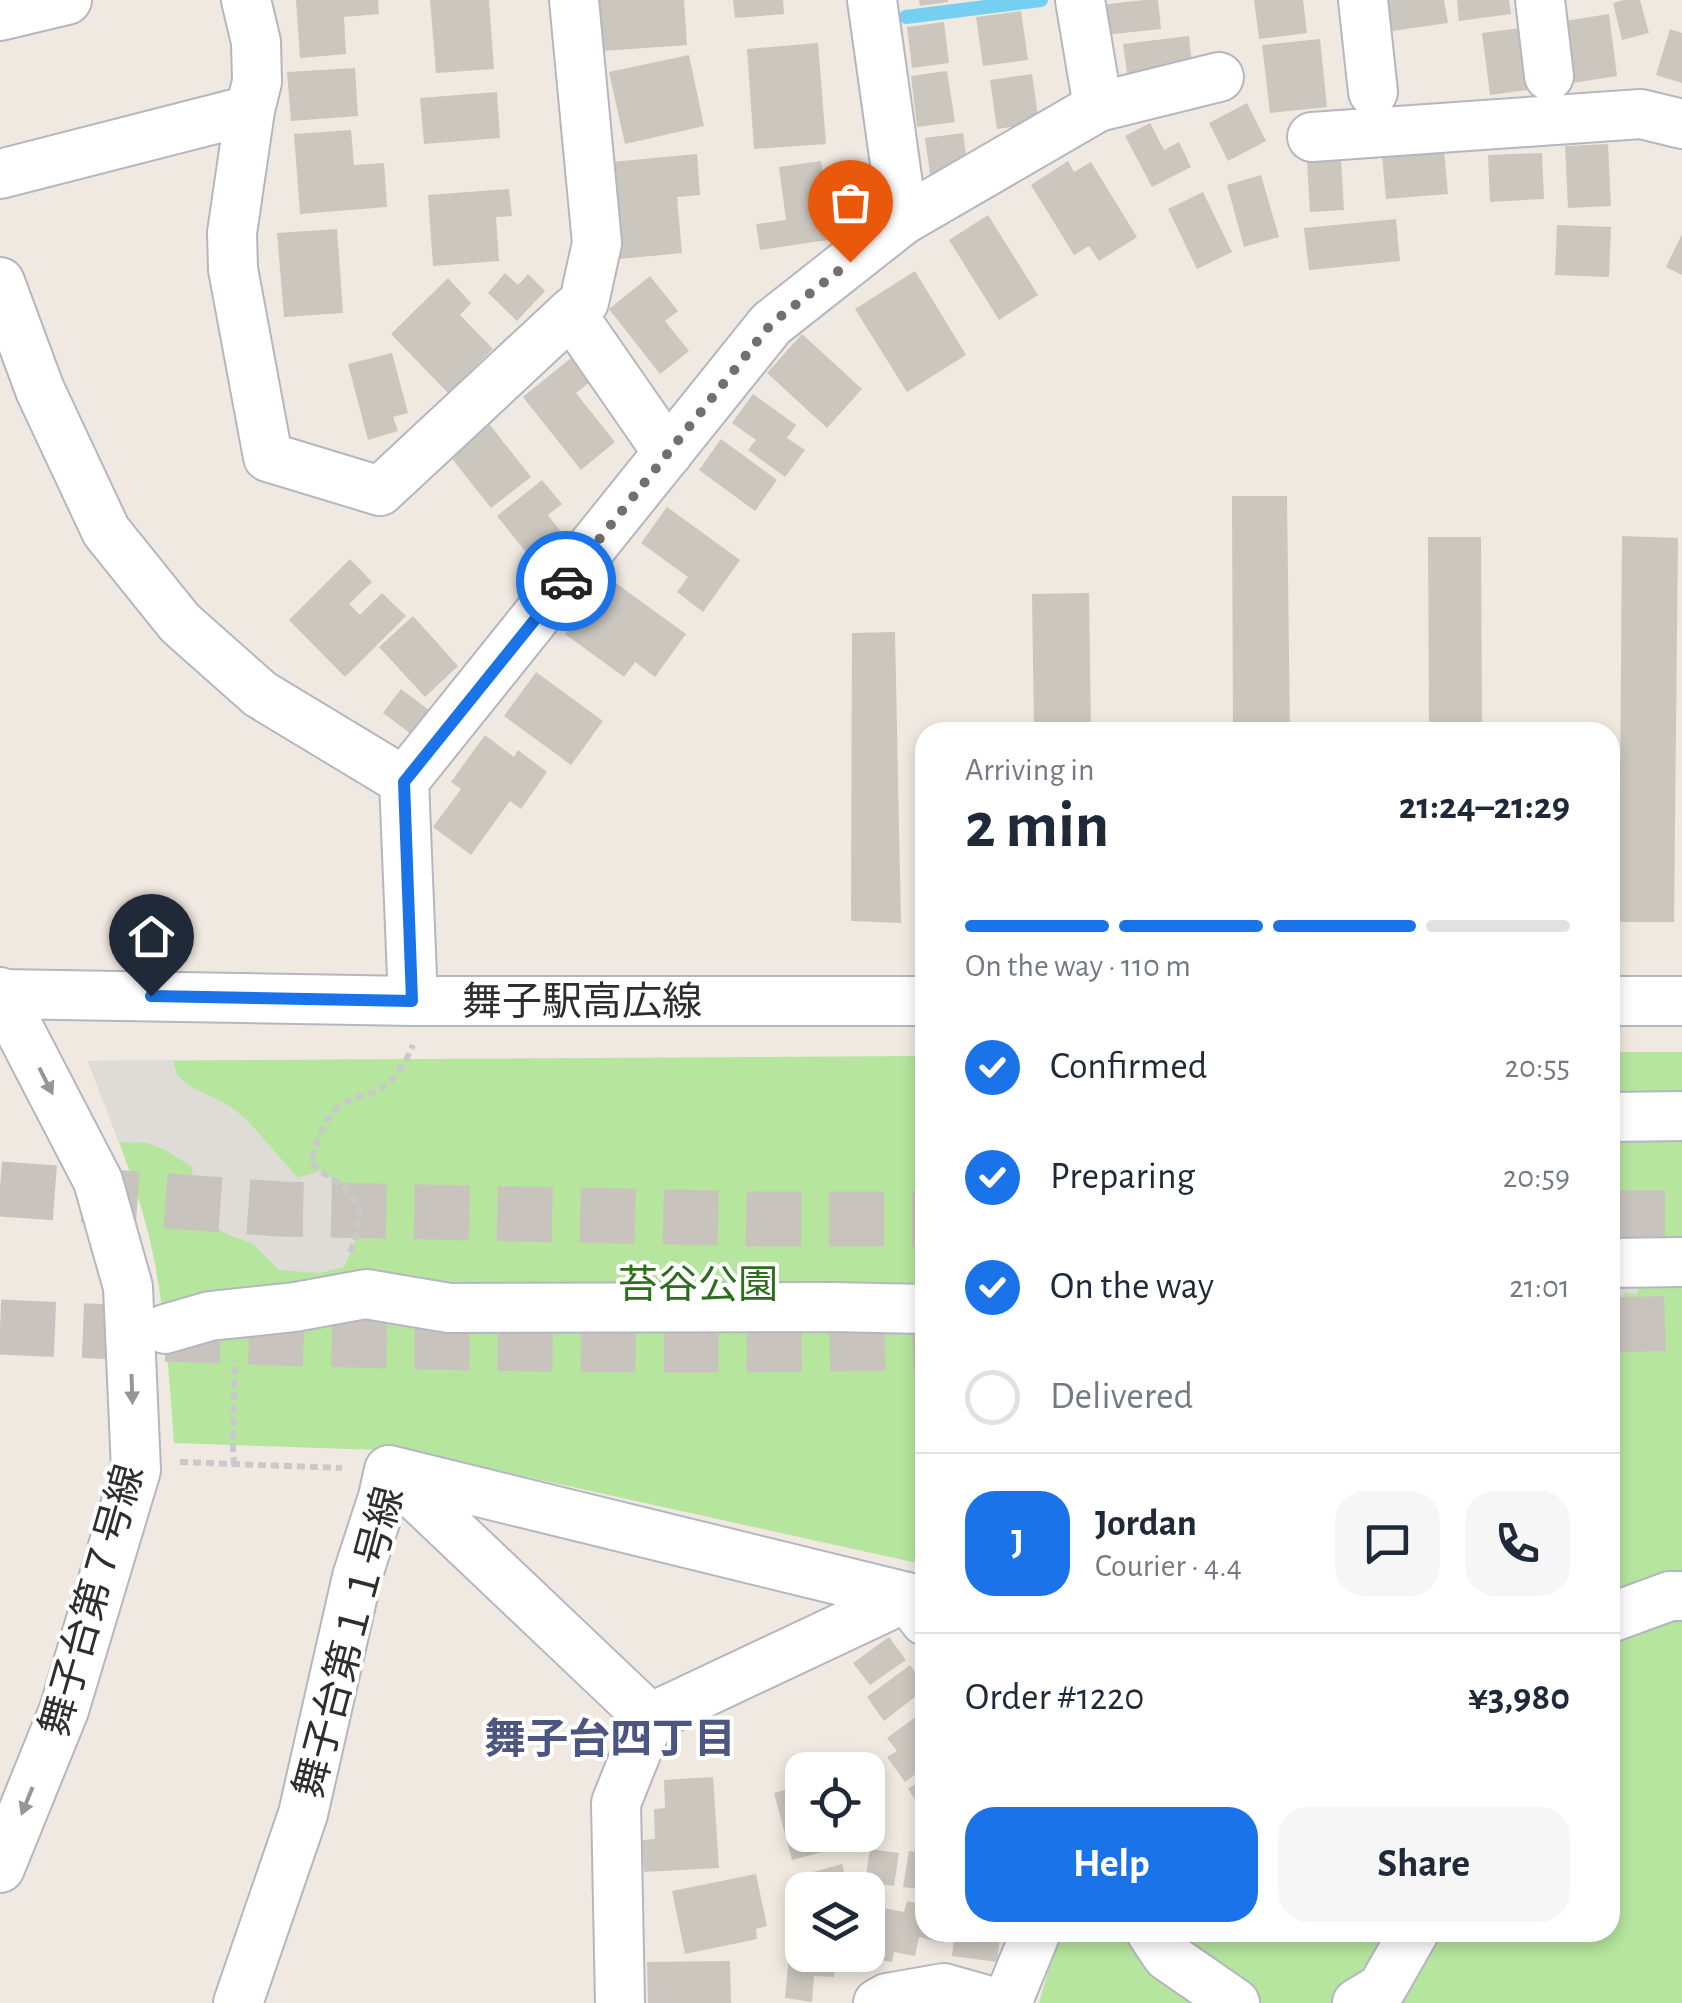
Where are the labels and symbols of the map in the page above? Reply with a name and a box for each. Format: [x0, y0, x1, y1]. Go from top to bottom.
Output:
pin [808, 160, 893, 263]
courier [516, 531, 616, 631]
pin [109, 894, 194, 997]
street label: 舞子駅高広線 [462, 981, 702, 1023]
one-way arrow [37, 1066, 54, 1095]
park label: 苔谷公園 [618, 1264, 778, 1306]
one-way arrow [125, 1373, 141, 1405]
street label: 舞子台第７号線 [33, 1460, 151, 1741]
street label: 舞子台第１１号線 [287, 1482, 411, 1802]
district label: 舞子台四丁目 [484, 1717, 736, 1761]
one-way arrow [19, 1786, 35, 1816]

